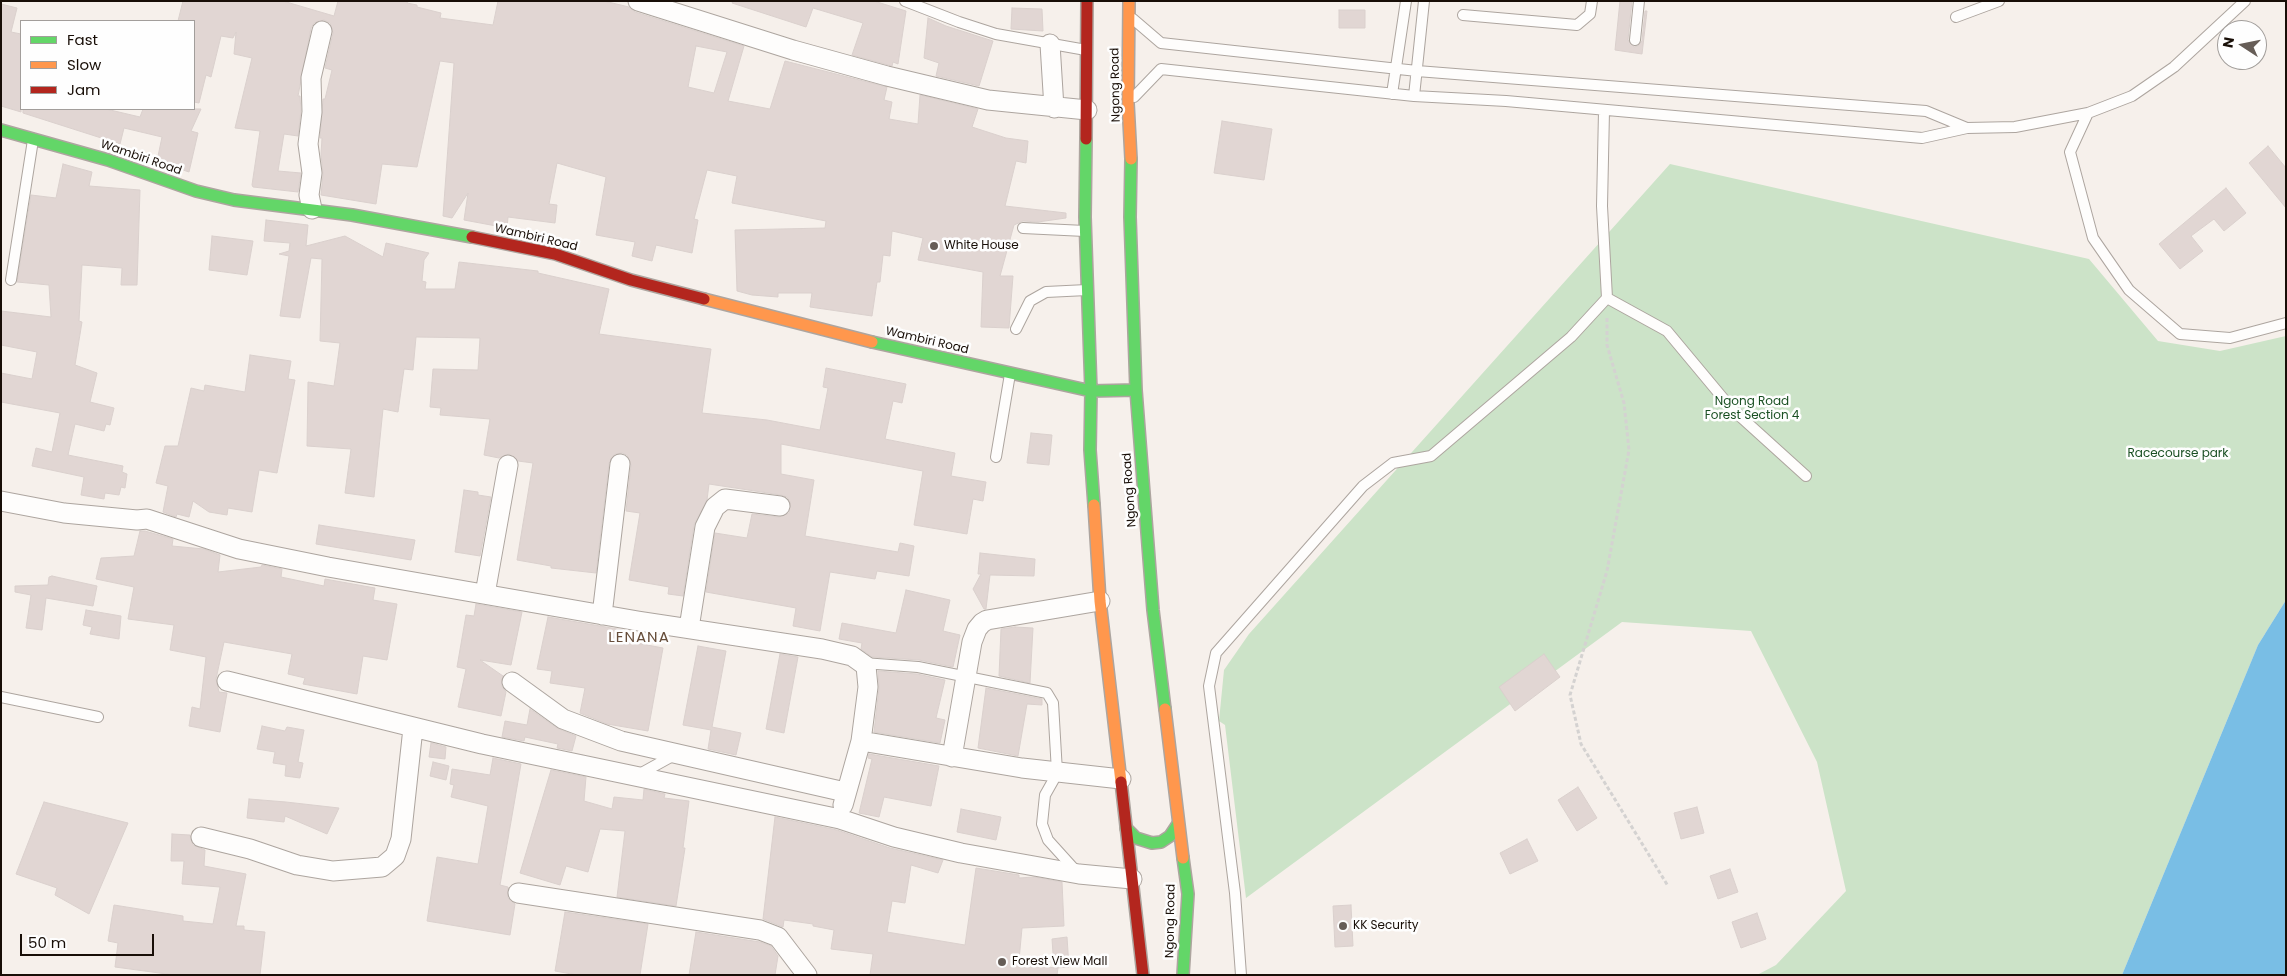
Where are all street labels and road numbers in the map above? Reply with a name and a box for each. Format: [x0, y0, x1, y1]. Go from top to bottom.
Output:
street label: Ngong Road [1108, 48, 1124, 122]
street label: Wambiri Road [98, 137, 184, 179]
street label: Wambiri Road [493, 221, 579, 255]
street label: Wambiri Road [884, 324, 970, 358]
street label: Ngong Road [1120, 452, 1140, 528]
street label: Ngong Road [1163, 884, 1179, 958]

